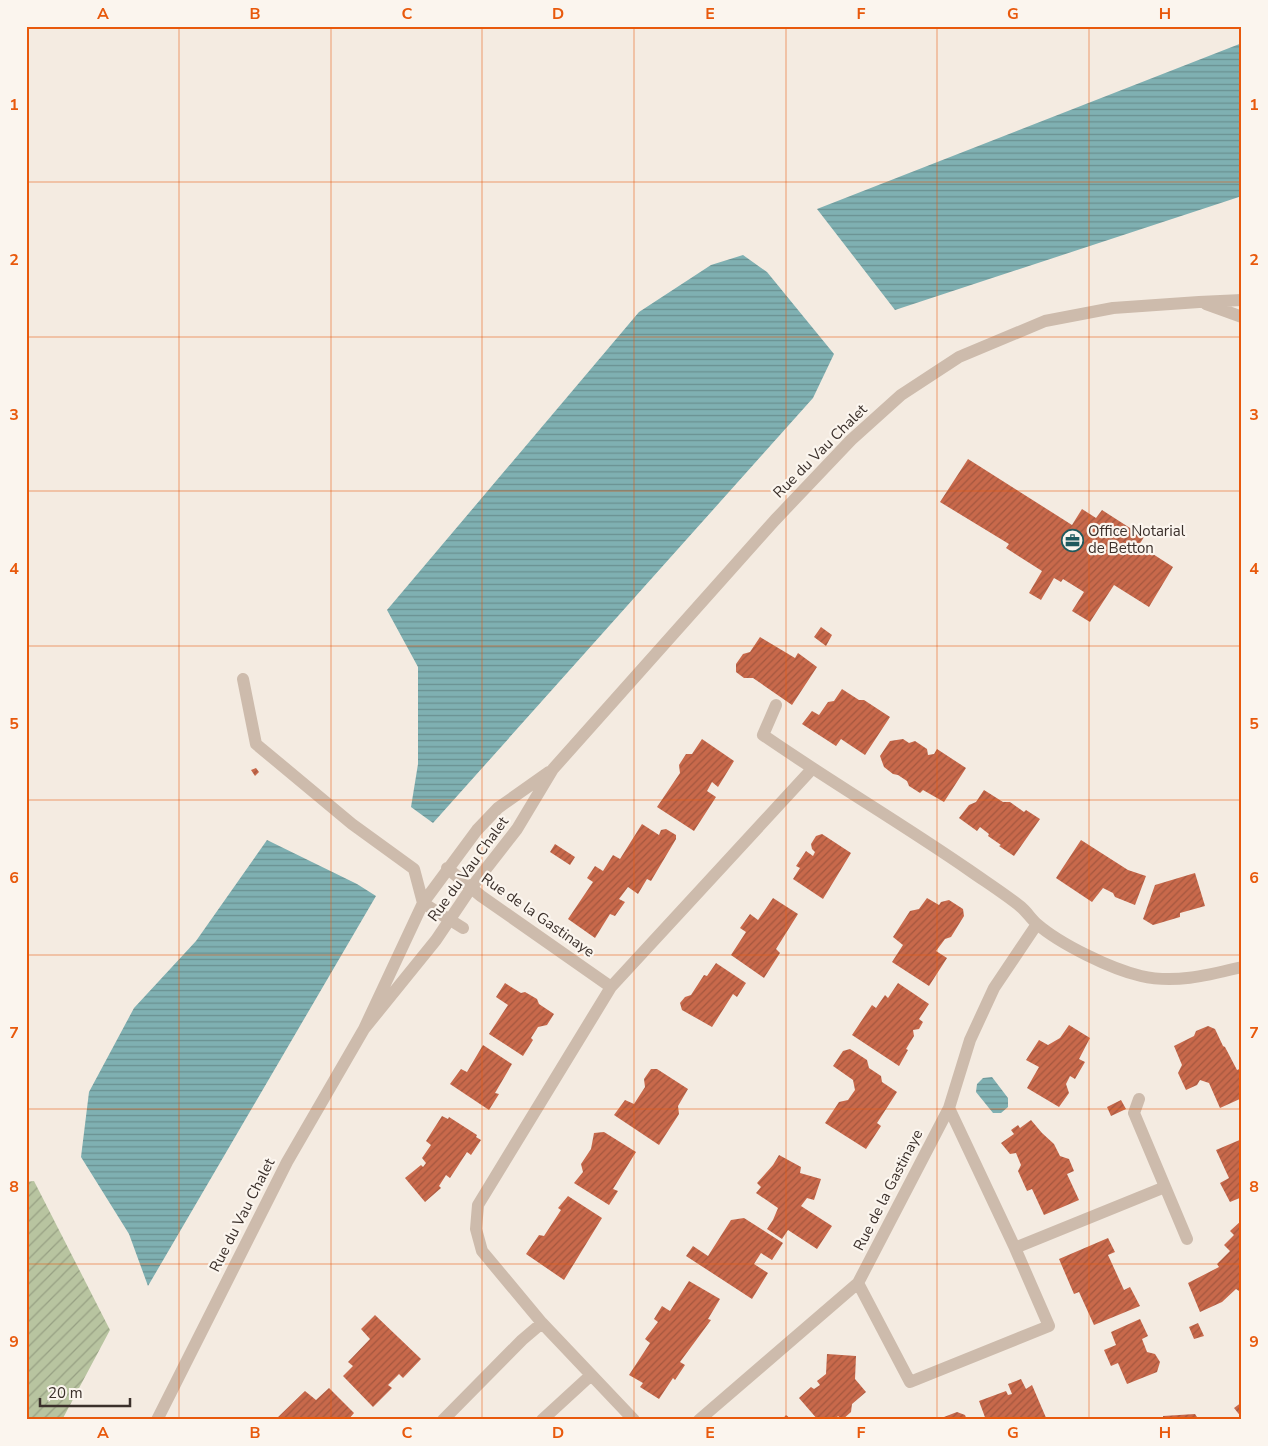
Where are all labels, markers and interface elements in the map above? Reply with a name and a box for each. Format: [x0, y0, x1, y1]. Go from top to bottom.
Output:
text: A [97, 3, 109, 25]
text: B [249, 3, 261, 25]
text: C [402, 3, 413, 25]
text: D [552, 3, 564, 25]
text: E [705, 3, 715, 25]
text: F [857, 3, 866, 25]
text: G [1007, 3, 1019, 25]
text: H [1159, 3, 1171, 25]
text: 1 [9, 94, 19, 116]
text: 1 [1249, 94, 1259, 116]
text: 2 [9, 249, 19, 271]
text: 2 [1249, 249, 1259, 271]
street label: Rue du Vau Chalet [769, 399, 872, 502]
text: 3 [9, 404, 19, 426]
text: 3 [1249, 404, 1259, 426]
place label: Office Notarial de Betton [1088, 521, 1186, 558]
office icon: Office Notarial de Betton [1060, 528, 1084, 552]
text: 4 [9, 558, 19, 580]
text: 4 [1249, 558, 1259, 580]
text: 5 [9, 713, 19, 735]
text: 5 [1249, 713, 1259, 735]
street label: Rue du Vau Chalet [423, 812, 513, 926]
text: 6 [9, 867, 19, 889]
text: 6 [1249, 867, 1259, 889]
street label: Rue de la Gastinaye [477, 868, 599, 962]
text: 7 [9, 1022, 19, 1044]
text: 7 [1249, 1022, 1259, 1044]
street label: Rue de la Gastinaye [849, 1126, 927, 1254]
street label: Rue du Vau Chalet [205, 1154, 280, 1275]
text: 8 [9, 1176, 19, 1198]
text: 8 [1249, 1176, 1259, 1198]
text: 9 [9, 1331, 19, 1353]
text: 9 [1249, 1331, 1259, 1353]
scale bar [40, 1376, 130, 1408]
text: 20 m [48, 1383, 83, 1403]
text: A [97, 1422, 109, 1444]
text: B [249, 1422, 261, 1444]
text: C [402, 1422, 413, 1444]
text: D [552, 1422, 564, 1444]
text: E [705, 1422, 715, 1444]
text: F [857, 1422, 866, 1444]
text: G [1007, 1422, 1019, 1444]
text: H [1159, 1422, 1171, 1444]

